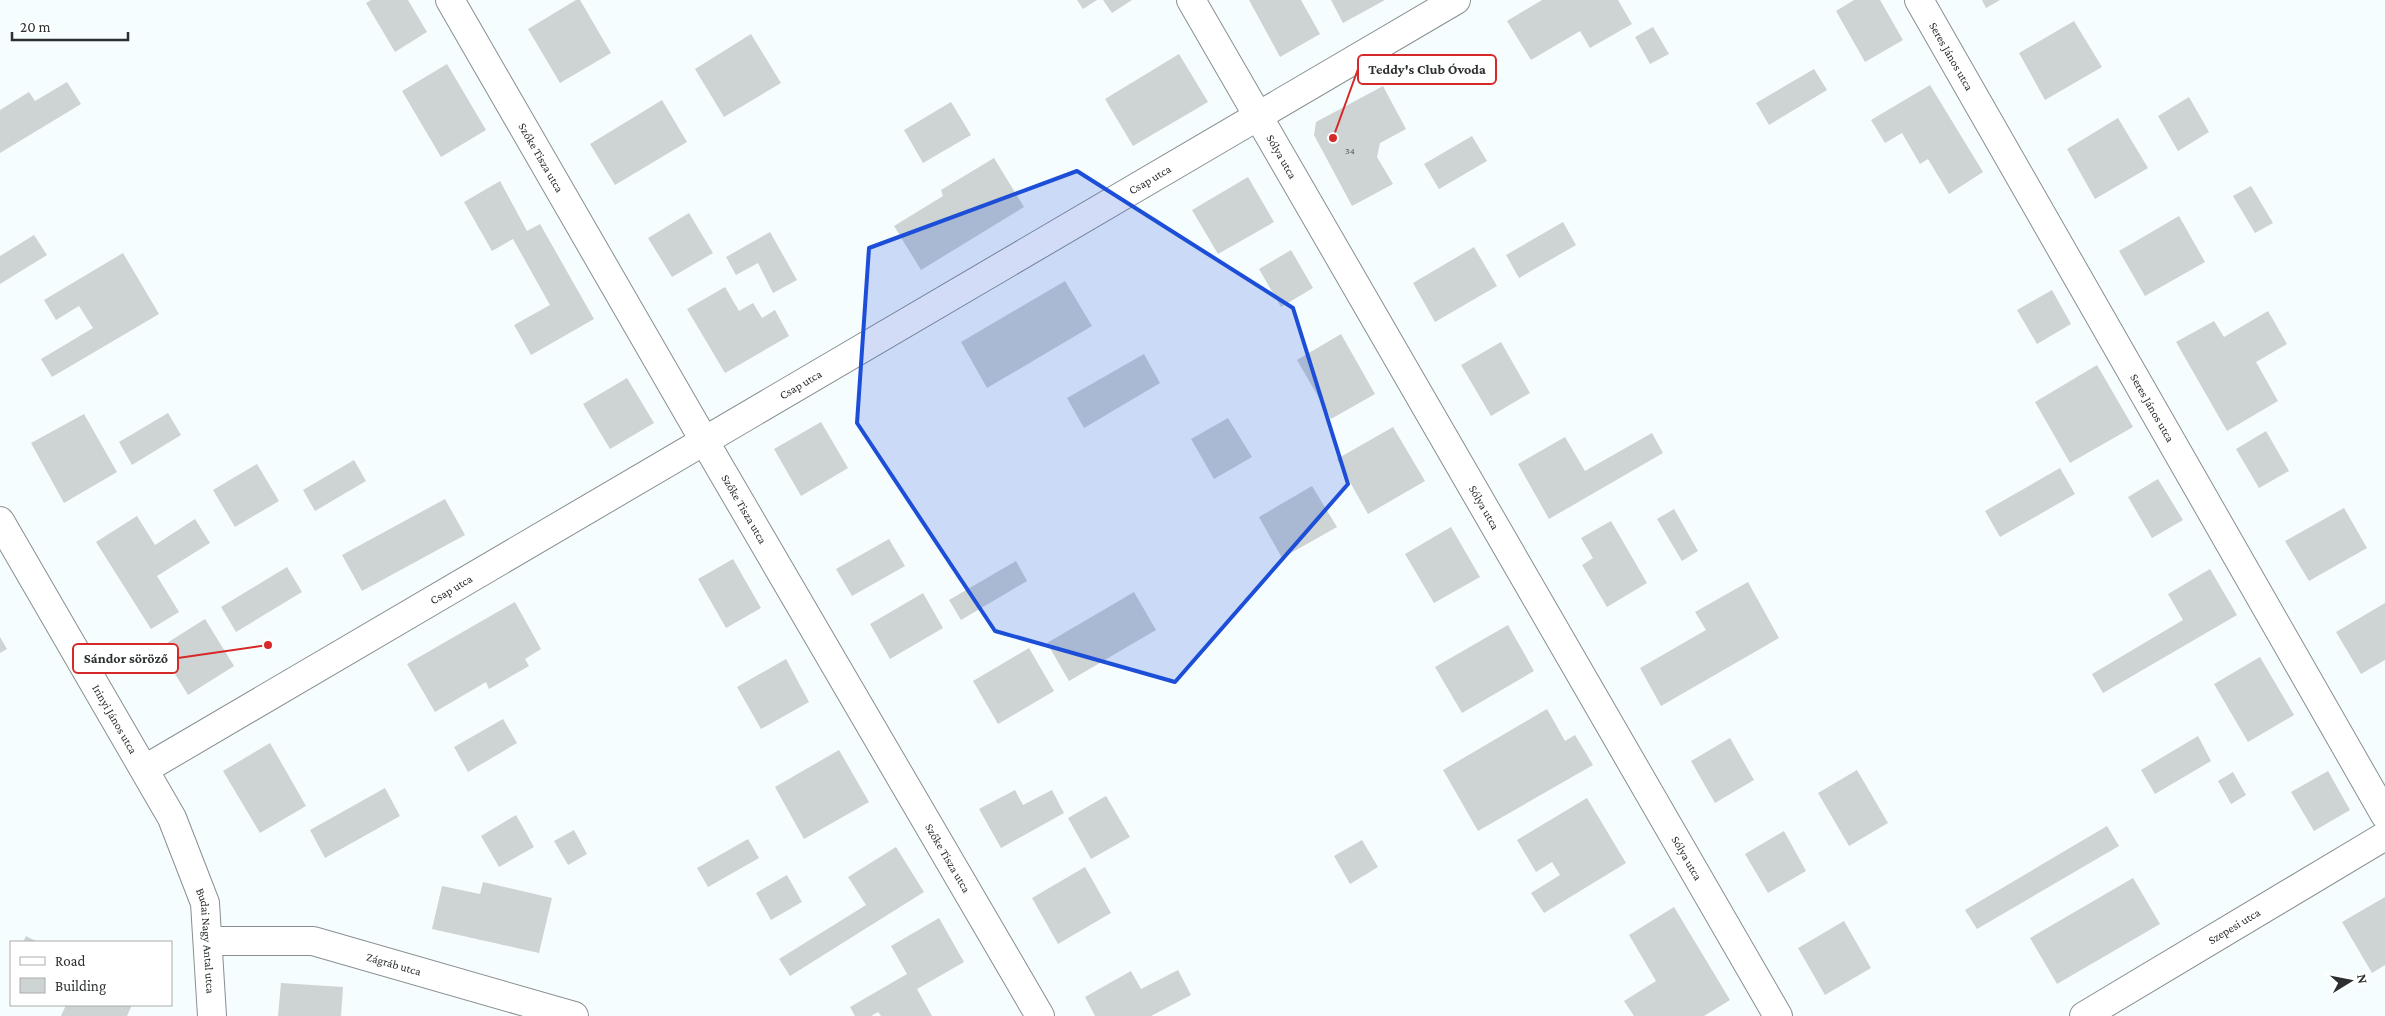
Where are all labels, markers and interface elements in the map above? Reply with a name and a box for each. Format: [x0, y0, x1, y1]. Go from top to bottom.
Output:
scale bar [12, 10, 129, 42]
text: 20 m [20, 19, 51, 35]
street label: Seres János utca [1926, 20, 1977, 93]
callout: Teddy's Club Óvoda [1358, 55, 1496, 84]
text: Teddy's Club Óvoda [1368, 61, 1486, 77]
street label: Szőke Tisza utca [515, 120, 567, 195]
street label: Sólya utca [1263, 132, 1300, 182]
house number: 34 [1345, 145, 1355, 156]
street label: Csap utca [1126, 161, 1174, 197]
street label: Csap utca [777, 366, 825, 402]
street label: Seres János utca [2127, 371, 2178, 445]
street label: Szőke Tisza utca [718, 472, 770, 547]
street label: Sólya utca [1466, 483, 1503, 532]
street label: Csap utca [428, 571, 475, 607]
callout: Sándor söröző [73, 644, 178, 673]
text: Sándor söröző [84, 650, 168, 666]
street label: Irinyi János utca [89, 682, 141, 757]
street label: Szőke Tisza utca [922, 821, 974, 896]
street label: Sólya utca [1668, 833, 1705, 883]
street label: Budai Nagy Antal utca [193, 886, 218, 994]
street label: Szepesi utca [2205, 905, 2263, 947]
legend [10, 941, 172, 1006]
street label: Zágráb utca [365, 950, 423, 979]
text: Road [55, 953, 86, 969]
north arrow [2325, 956, 2375, 1006]
text: N [2354, 973, 2372, 985]
text: Building [55, 978, 106, 995]

